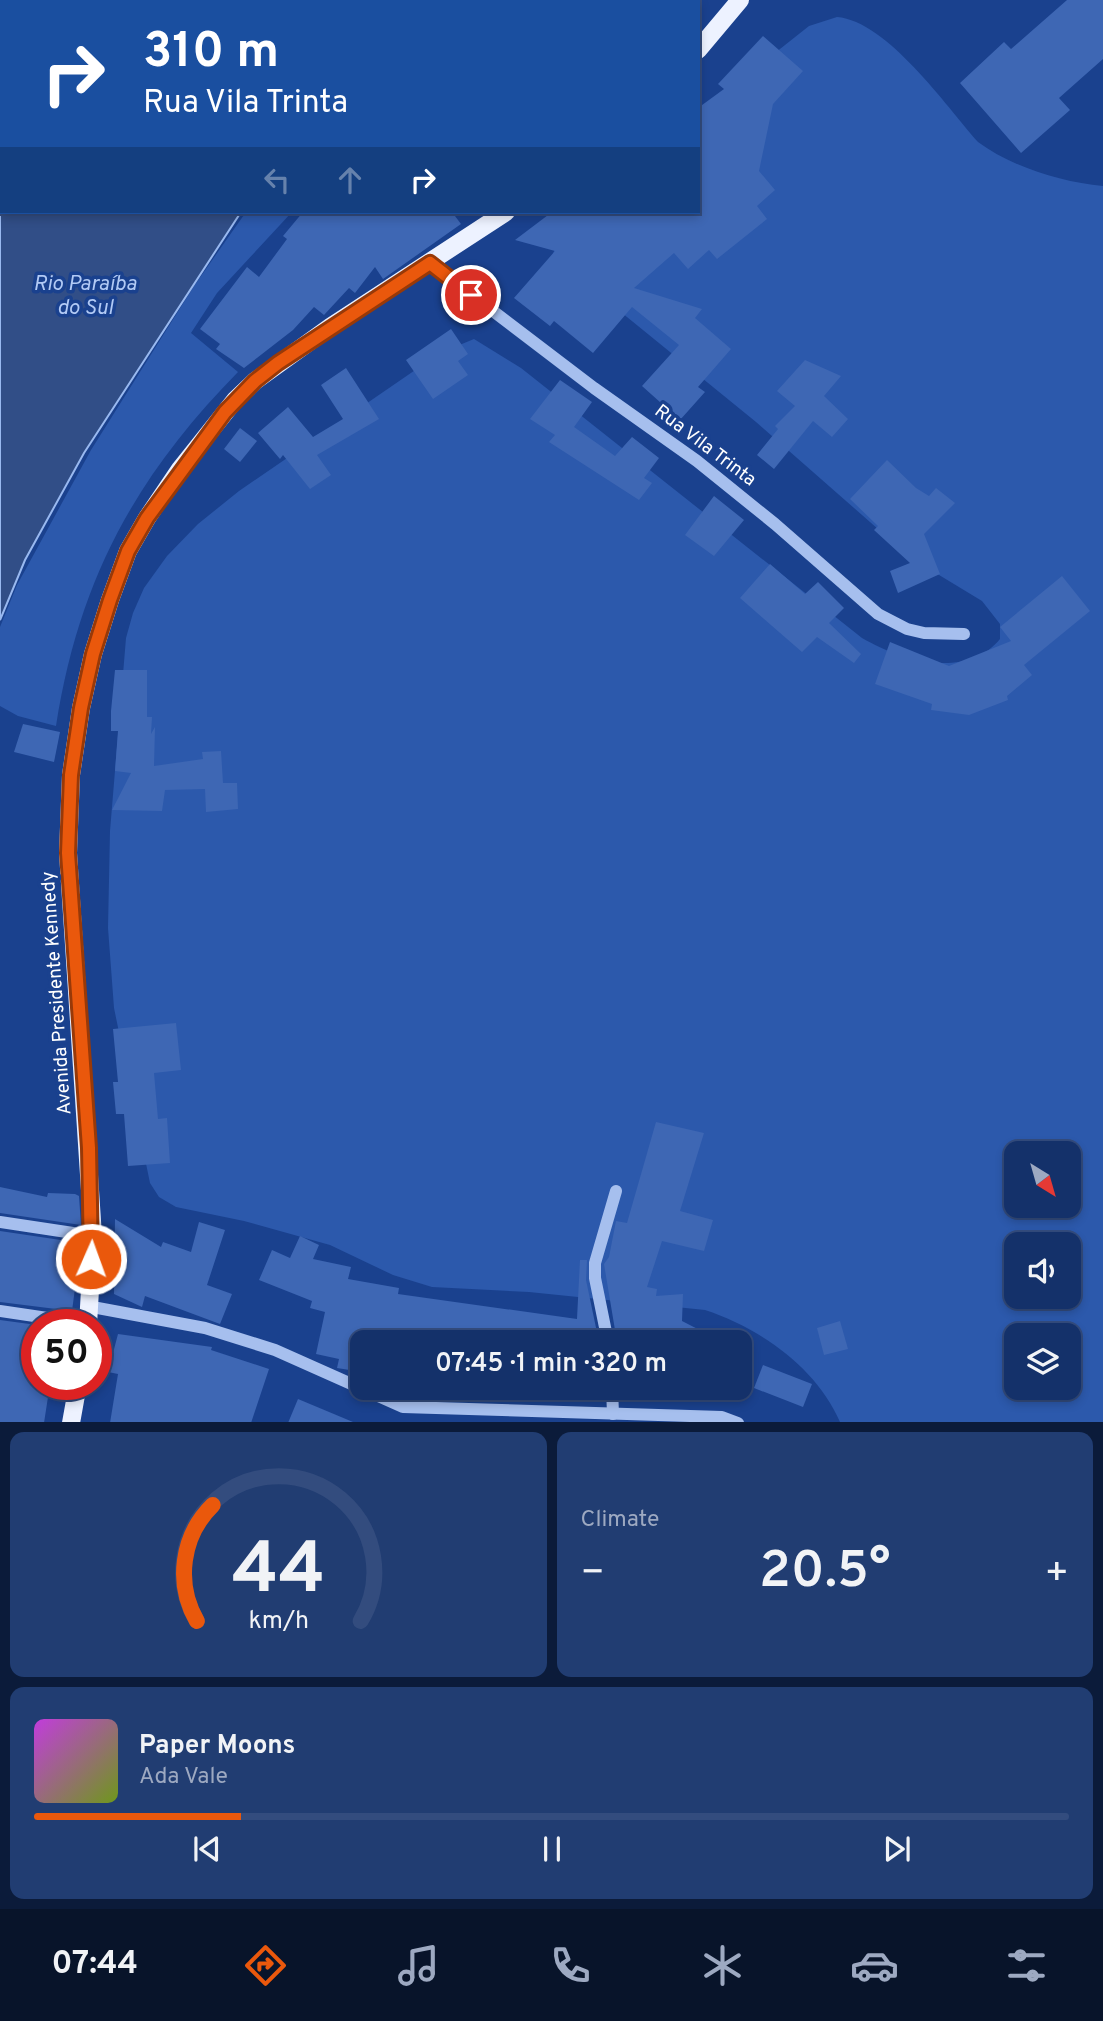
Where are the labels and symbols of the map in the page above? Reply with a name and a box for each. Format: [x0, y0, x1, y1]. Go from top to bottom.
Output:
pin [441, 265, 501, 325]
water label: Rio Paraíba do Sul [33, 271, 137, 322]
street label: Rua Vila Trinta [649, 400, 761, 492]
street label: Avenida Presidente Kennedy [37, 870, 77, 1116]
north arrow [1004, 1141, 1082, 1218]
position arrow [54, 1222, 128, 1296]
speed limit sign: 50 [21, 1309, 112, 1400]

